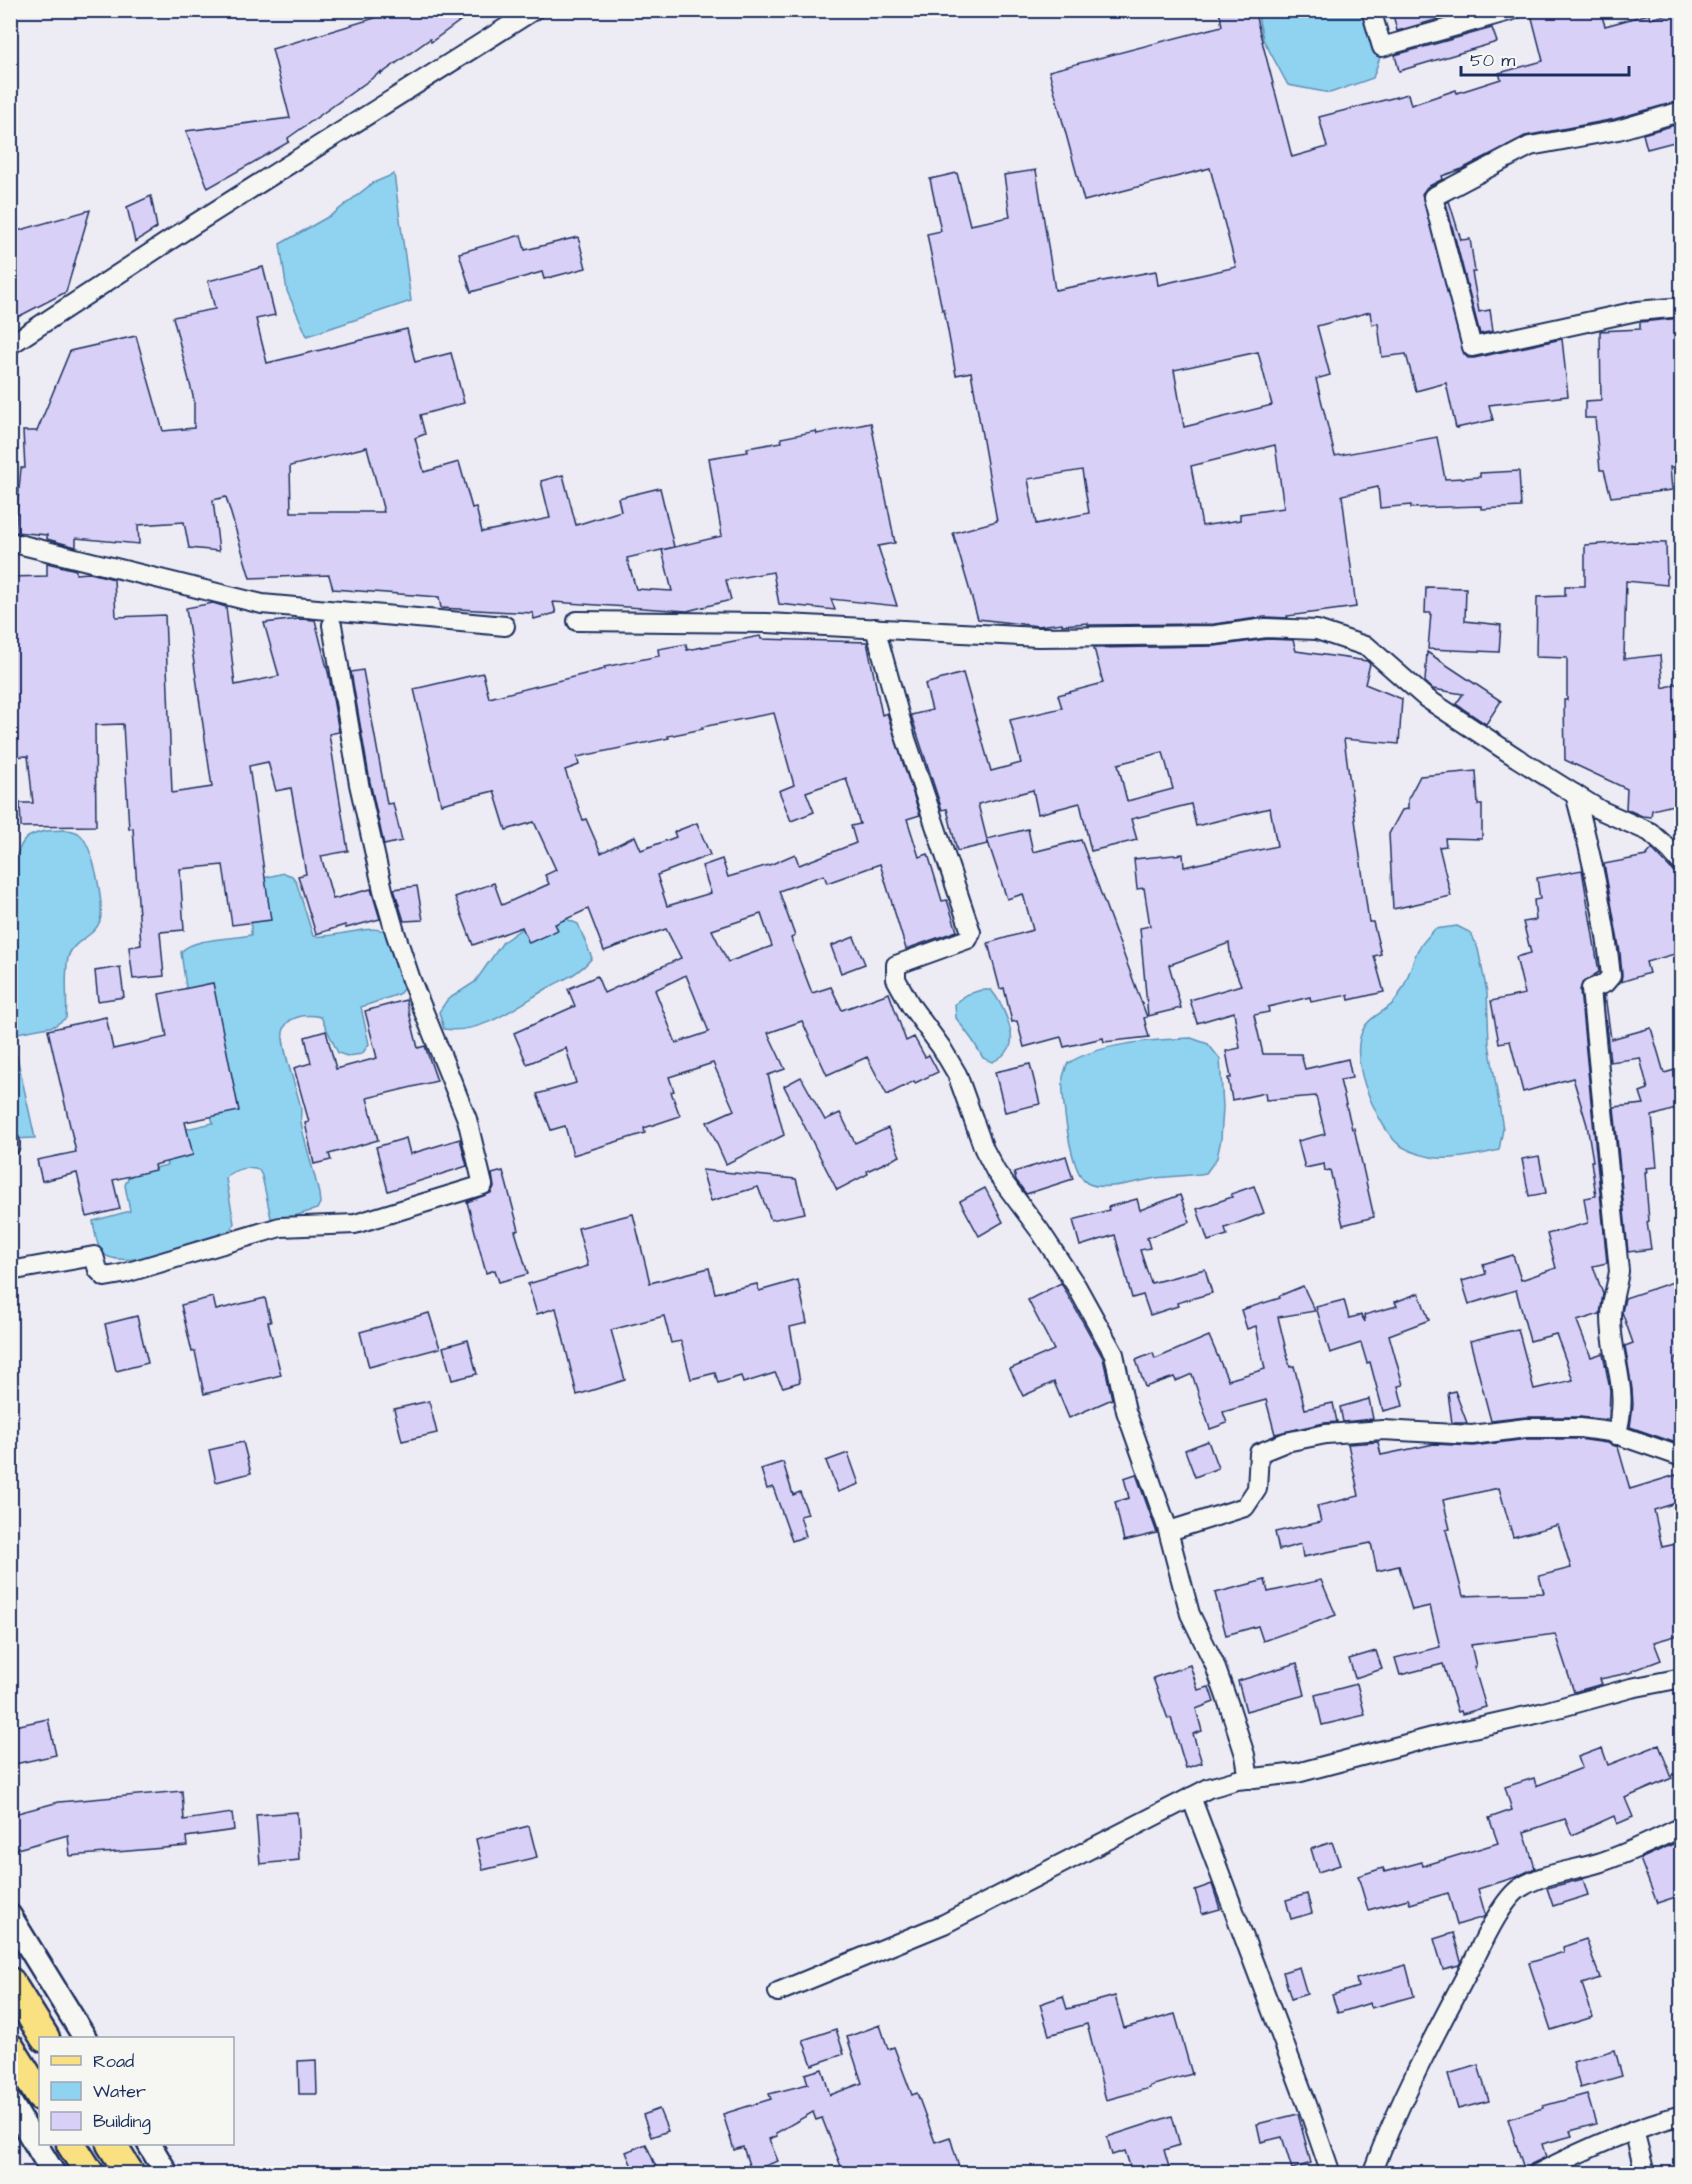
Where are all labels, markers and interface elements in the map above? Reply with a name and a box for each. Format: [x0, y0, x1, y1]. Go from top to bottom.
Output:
scale bar [1461, 39, 1629, 77]
text: 50 m [1470, 48, 1515, 73]
legend [39, 2037, 234, 2145]
text: Road [93, 2049, 134, 2074]
text: Water [93, 2079, 146, 2104]
text: Building [93, 2109, 151, 2135]

